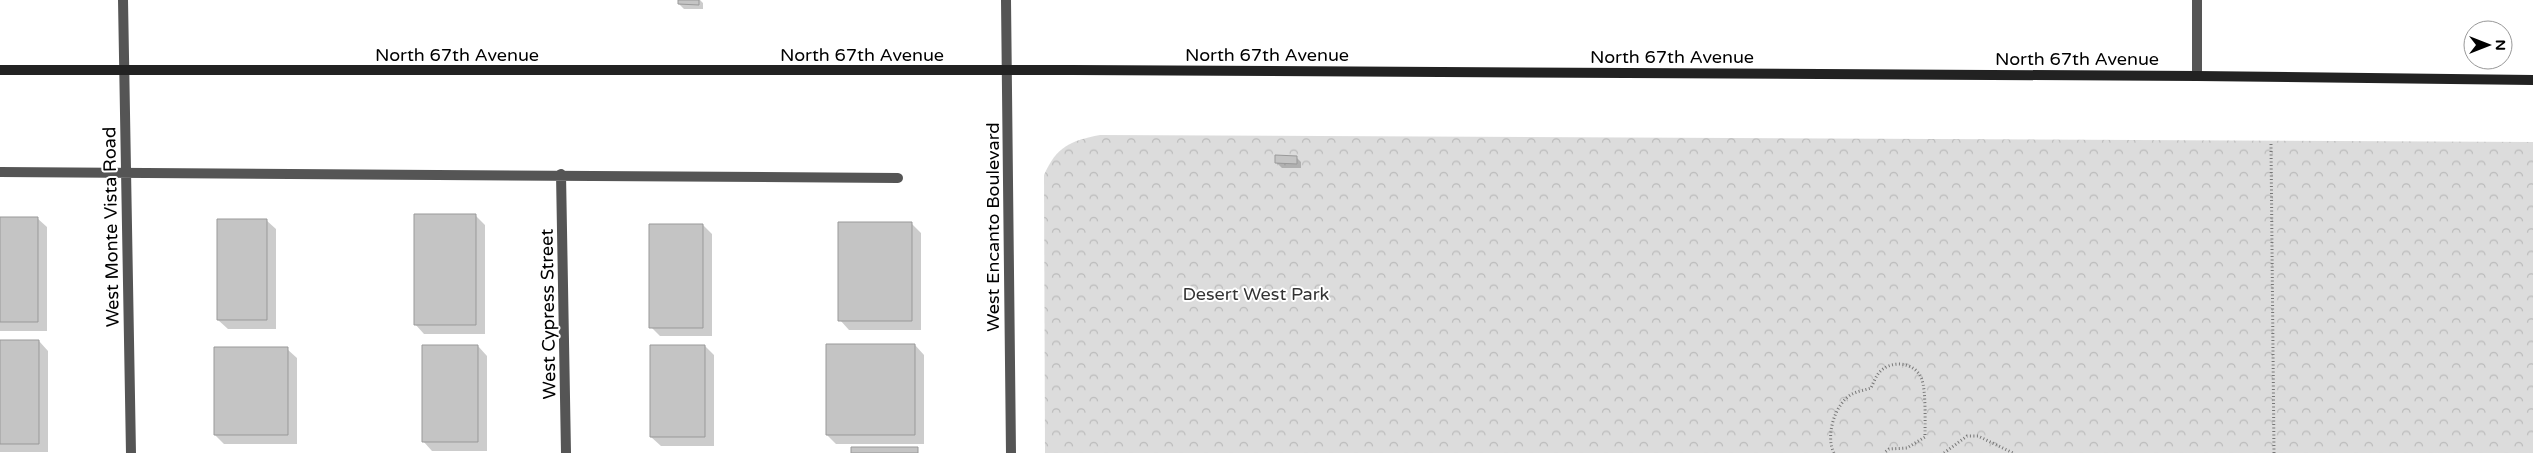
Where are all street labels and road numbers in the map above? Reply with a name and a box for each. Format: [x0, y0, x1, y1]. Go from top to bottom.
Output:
street label: North 67th Avenue [375, 44, 539, 66]
street label: North 67th Avenue [780, 44, 944, 66]
street label: North 67th Avenue [1185, 44, 1349, 66]
street label: North 67th Avenue [1590, 46, 1754, 68]
street label: North 67th Avenue [1995, 48, 2159, 70]
street label: West Encanto Boulevard [982, 122, 1004, 332]
street label: West Monte Vista Road [98, 127, 124, 327]
street label: West Cypress Street [536, 228, 560, 399]

